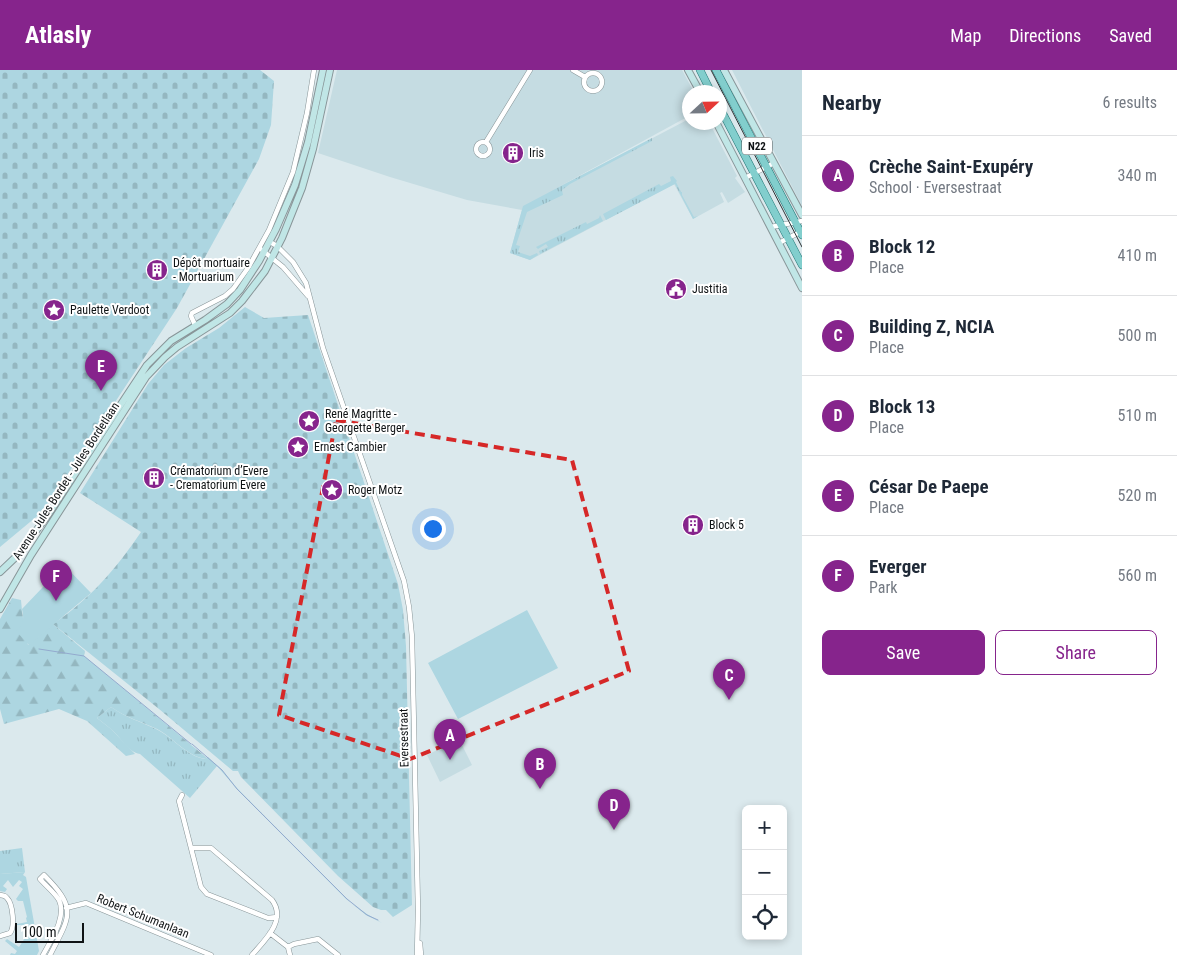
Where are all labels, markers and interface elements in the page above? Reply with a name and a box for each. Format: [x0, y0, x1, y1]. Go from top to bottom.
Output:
text: Atlasly [25, 21, 91, 49]
text: Map [950, 25, 981, 46]
text: Directions [1009, 25, 1081, 46]
text: Saved [1109, 25, 1152, 46]
north arrow [682, 85, 727, 130]
text: Nearby [822, 91, 881, 115]
text: 6 results [1102, 93, 1157, 112]
road number: N22 [742, 138, 772, 154]
building icon: Iris [501, 141, 525, 165]
place label: Iris [529, 146, 544, 160]
text: Crèche Saint-Exupéry [869, 155, 1033, 178]
text: A [833, 166, 843, 185]
text: 340 m [1118, 166, 1157, 185]
text: School · Eversestraat [869, 178, 1002, 197]
text: Block 12 [869, 235, 935, 258]
text: B [834, 246, 842, 265]
text: 410 m [1118, 246, 1157, 265]
place label: Dépôt mortuaire - Mortuarium [173, 256, 250, 284]
building icon: Dépôt mortuaire - Mortuarium [145, 258, 169, 282]
text: Place [869, 258, 904, 277]
public building icon: Justitia [664, 277, 688, 301]
place label: Justitia [692, 282, 728, 296]
place icon: Paulette Verdoot [42, 298, 66, 322]
place label: Paulette Verdoot [70, 303, 150, 317]
text: Building Z, NCIA [869, 315, 994, 338]
text: C [833, 326, 843, 345]
text: 500 m [1118, 326, 1157, 345]
text: Place [869, 338, 904, 357]
pin: E [85, 350, 117, 391]
text: Block 13 [869, 395, 935, 418]
street label: Avenue Jules Bordet - Jules Bordetlaan [10, 400, 122, 562]
text: D [833, 406, 843, 425]
text: 510 m [1118, 406, 1157, 425]
place label: René Magritte - Georgette Berger [325, 407, 406, 435]
place icon: René Magritte - Georgette Berger [297, 409, 321, 433]
text: Place [869, 418, 904, 437]
place icon: Ernest Cambier [286, 435, 310, 459]
place label: Ernest Cambier [314, 440, 387, 454]
place label: Crématorium d’Evere - Crematorium Evere [170, 464, 269, 492]
building icon: Crématorium d’Evere - Crematorium Evere [142, 466, 166, 490]
text: César De Paepe [869, 475, 989, 498]
place icon: Roger Motz [320, 478, 344, 502]
place label: Roger Motz [348, 483, 402, 497]
text: E [834, 486, 842, 505]
text: 520 m [1118, 486, 1157, 505]
text: Place [869, 498, 904, 517]
building icon: Block 5 [681, 513, 705, 537]
your location [420, 516, 446, 542]
place label: Block 5 [709, 518, 744, 532]
text: Everger [869, 555, 927, 578]
pin: F [40, 560, 72, 601]
text: F [834, 566, 842, 585]
text: 560 m [1118, 566, 1157, 585]
text: Park [869, 578, 898, 597]
button: Save [822, 630, 985, 675]
button: Share [995, 630, 1157, 675]
pin: C [713, 659, 745, 700]
street label: Eversestraat [396, 708, 412, 767]
pin: A [434, 719, 466, 760]
pin: B [524, 748, 556, 789]
pin: D [598, 789, 630, 830]
map controls [742, 805, 787, 940]
button: + [742, 805, 787, 850]
button: − [742, 850, 787, 895]
street label: Robert Schumanlaan [95, 891, 191, 941]
button: locate [742, 895, 787, 940]
scale bar [15, 920, 84, 943]
text: 100 m [22, 924, 57, 940]

